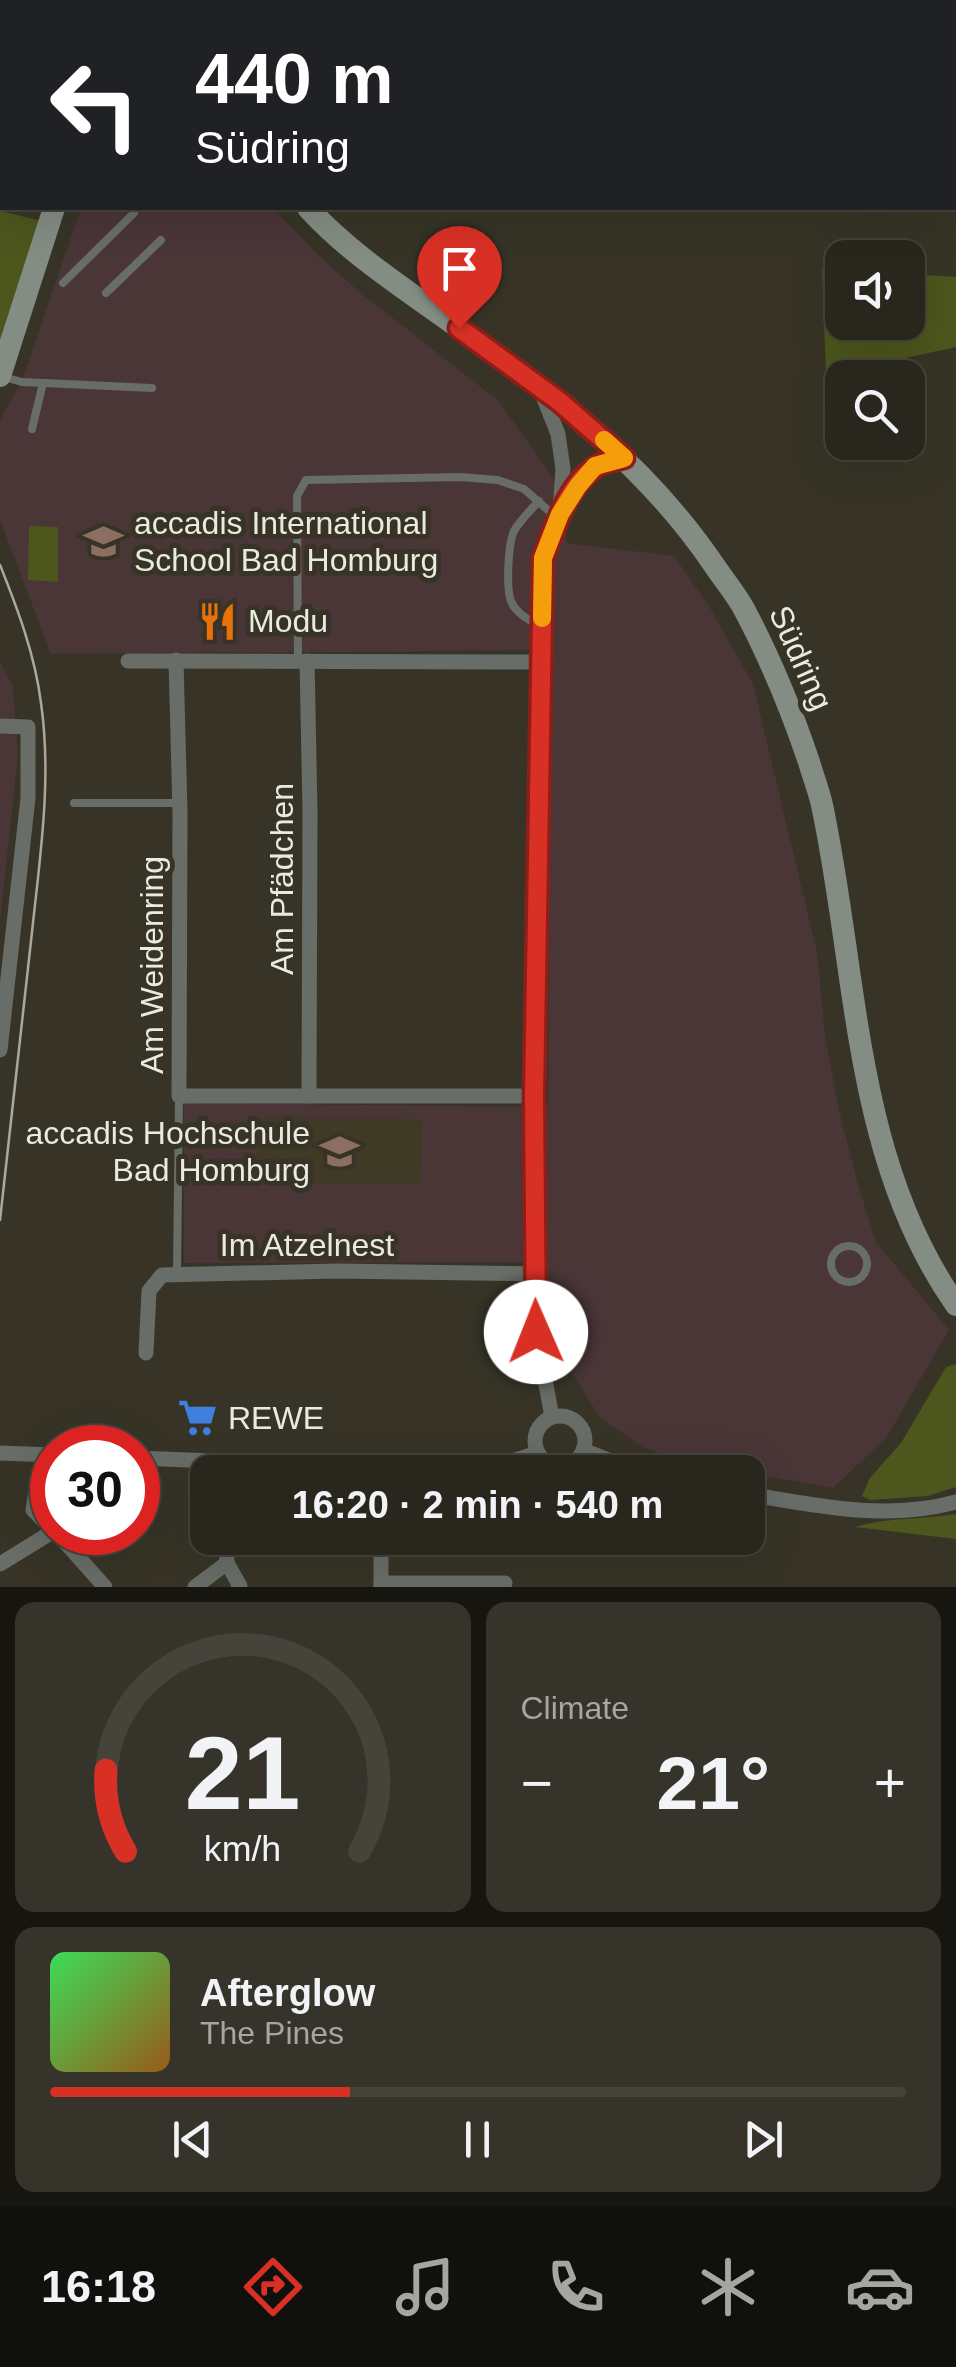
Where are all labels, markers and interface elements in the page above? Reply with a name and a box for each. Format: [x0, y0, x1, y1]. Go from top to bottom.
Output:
icon: left [30, 40, 160, 170]
text: 440 m [195, 40, 393, 118]
text: Südring [195, 122, 350, 173]
pin [417, 226, 502, 329]
map controls [825, 240, 925, 460]
button: sound [825, 240, 925, 340]
icon: arrive [432, 241, 487, 296]
button: search [825, 360, 925, 460]
place label: accadis International School Bad Homburg [134, 505, 438, 578]
school or university icon: accadis International School Bad Homburg [83, 520, 125, 562]
restaurant icon: Modu [197, 600, 239, 642]
street label: Südring [762, 600, 840, 716]
place label: Modu [248, 603, 328, 639]
street label: Am Pfädchen [264, 783, 300, 975]
street label: Am Weidenring [134, 856, 170, 1074]
place label: accadis Hochschule Bad Homburg [25, 1115, 310, 1188]
school or university icon: accadis Hochschule Bad Homburg [319, 1130, 361, 1172]
street label: Im Atzelnest [220, 1227, 394, 1263]
position arrow [484, 1280, 588, 1384]
supermarket icon: REWE [177, 1397, 219, 1439]
place label: REWE [228, 1400, 324, 1436]
speed limit sign: 30 [30, 1425, 160, 1555]
text: 16:20 · 2 min · 540 m [292, 1484, 663, 1526]
text: Climate [521, 1690, 629, 1726]
text: 21 [185, 1715, 301, 1831]
text: 21° [657, 1741, 770, 1825]
text: − [521, 1752, 553, 1814]
text: + [874, 1752, 906, 1814]
text: km/h [204, 1829, 281, 1869]
text: Afterglow [200, 1972, 375, 2014]
text: The Pines [200, 2015, 344, 2051]
icon: previous [165, 2112, 220, 2167]
icon: pause [450, 2112, 505, 2167]
icon: next [736, 2112, 791, 2167]
icon: directions [238, 2252, 308, 2322]
icon: music [390, 2252, 460, 2322]
icon: phone [541, 2252, 611, 2322]
icon: climate [693, 2252, 763, 2322]
icon: car [845, 2252, 915, 2322]
text: 16:18 [41, 2261, 156, 2312]

